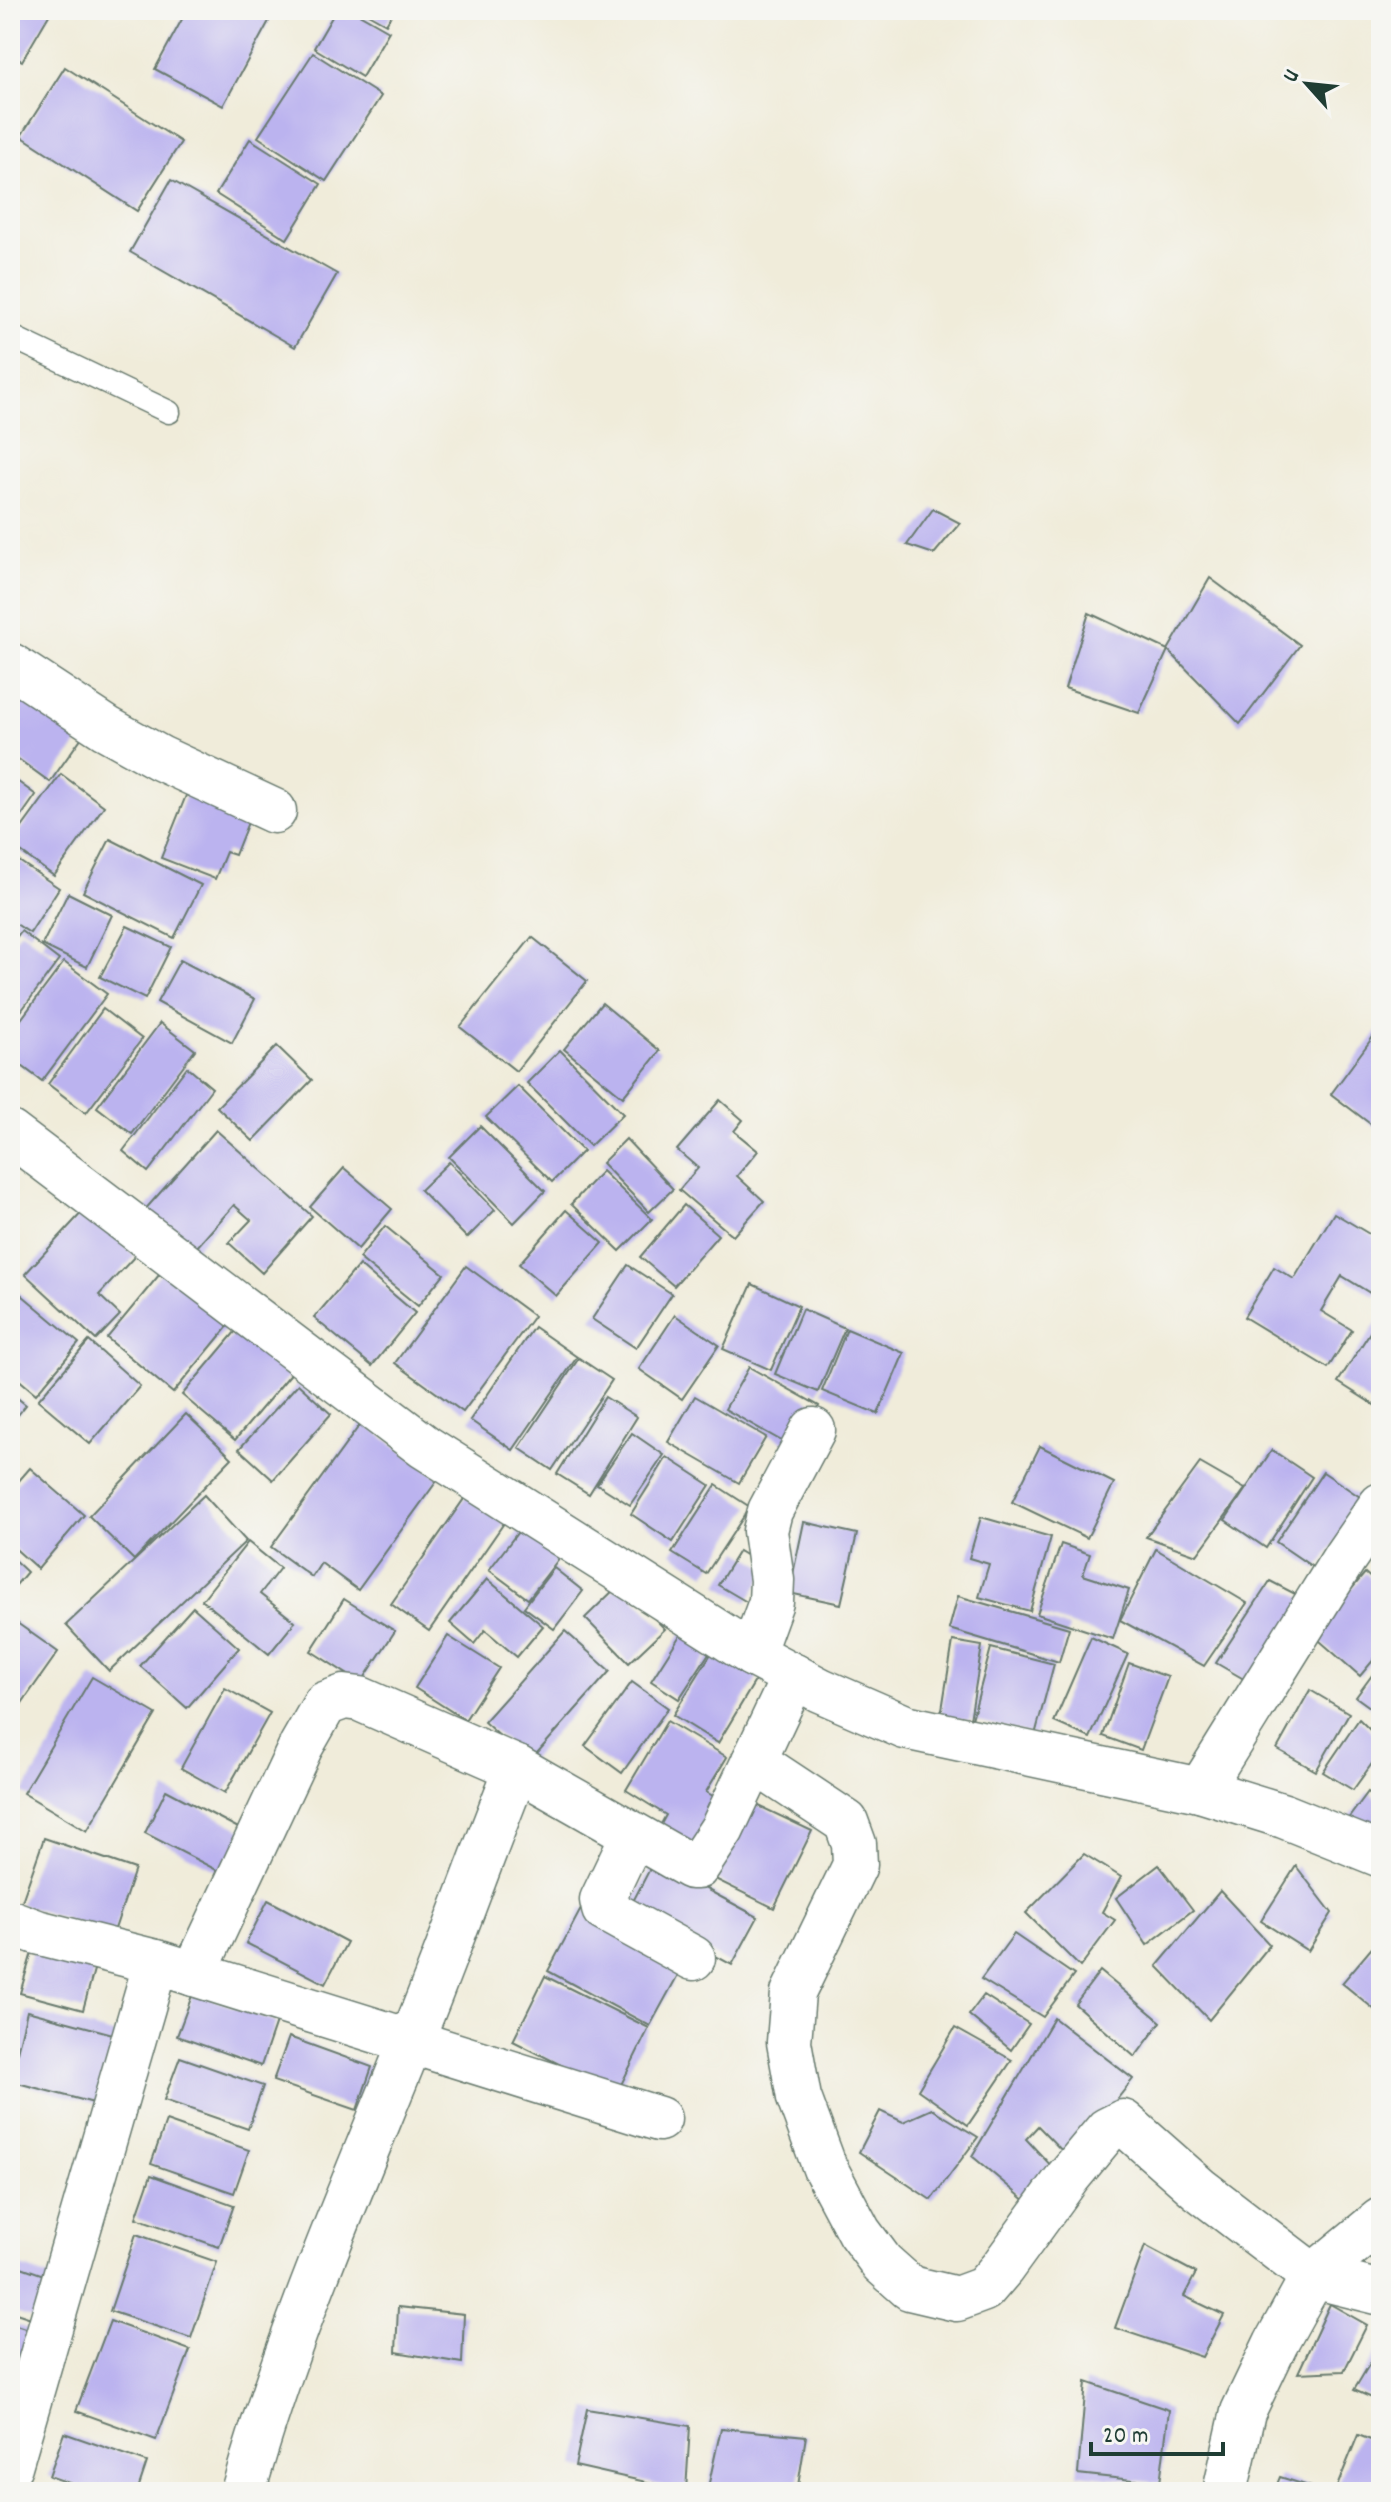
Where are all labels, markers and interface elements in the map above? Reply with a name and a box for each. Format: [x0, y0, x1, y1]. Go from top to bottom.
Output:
north arrow [1267, 44, 1347, 124]
text: U [1276, 65, 1309, 88]
scale bar [1091, 2406, 1223, 2456]
text: 20 m [1103, 2420, 1149, 2454]

